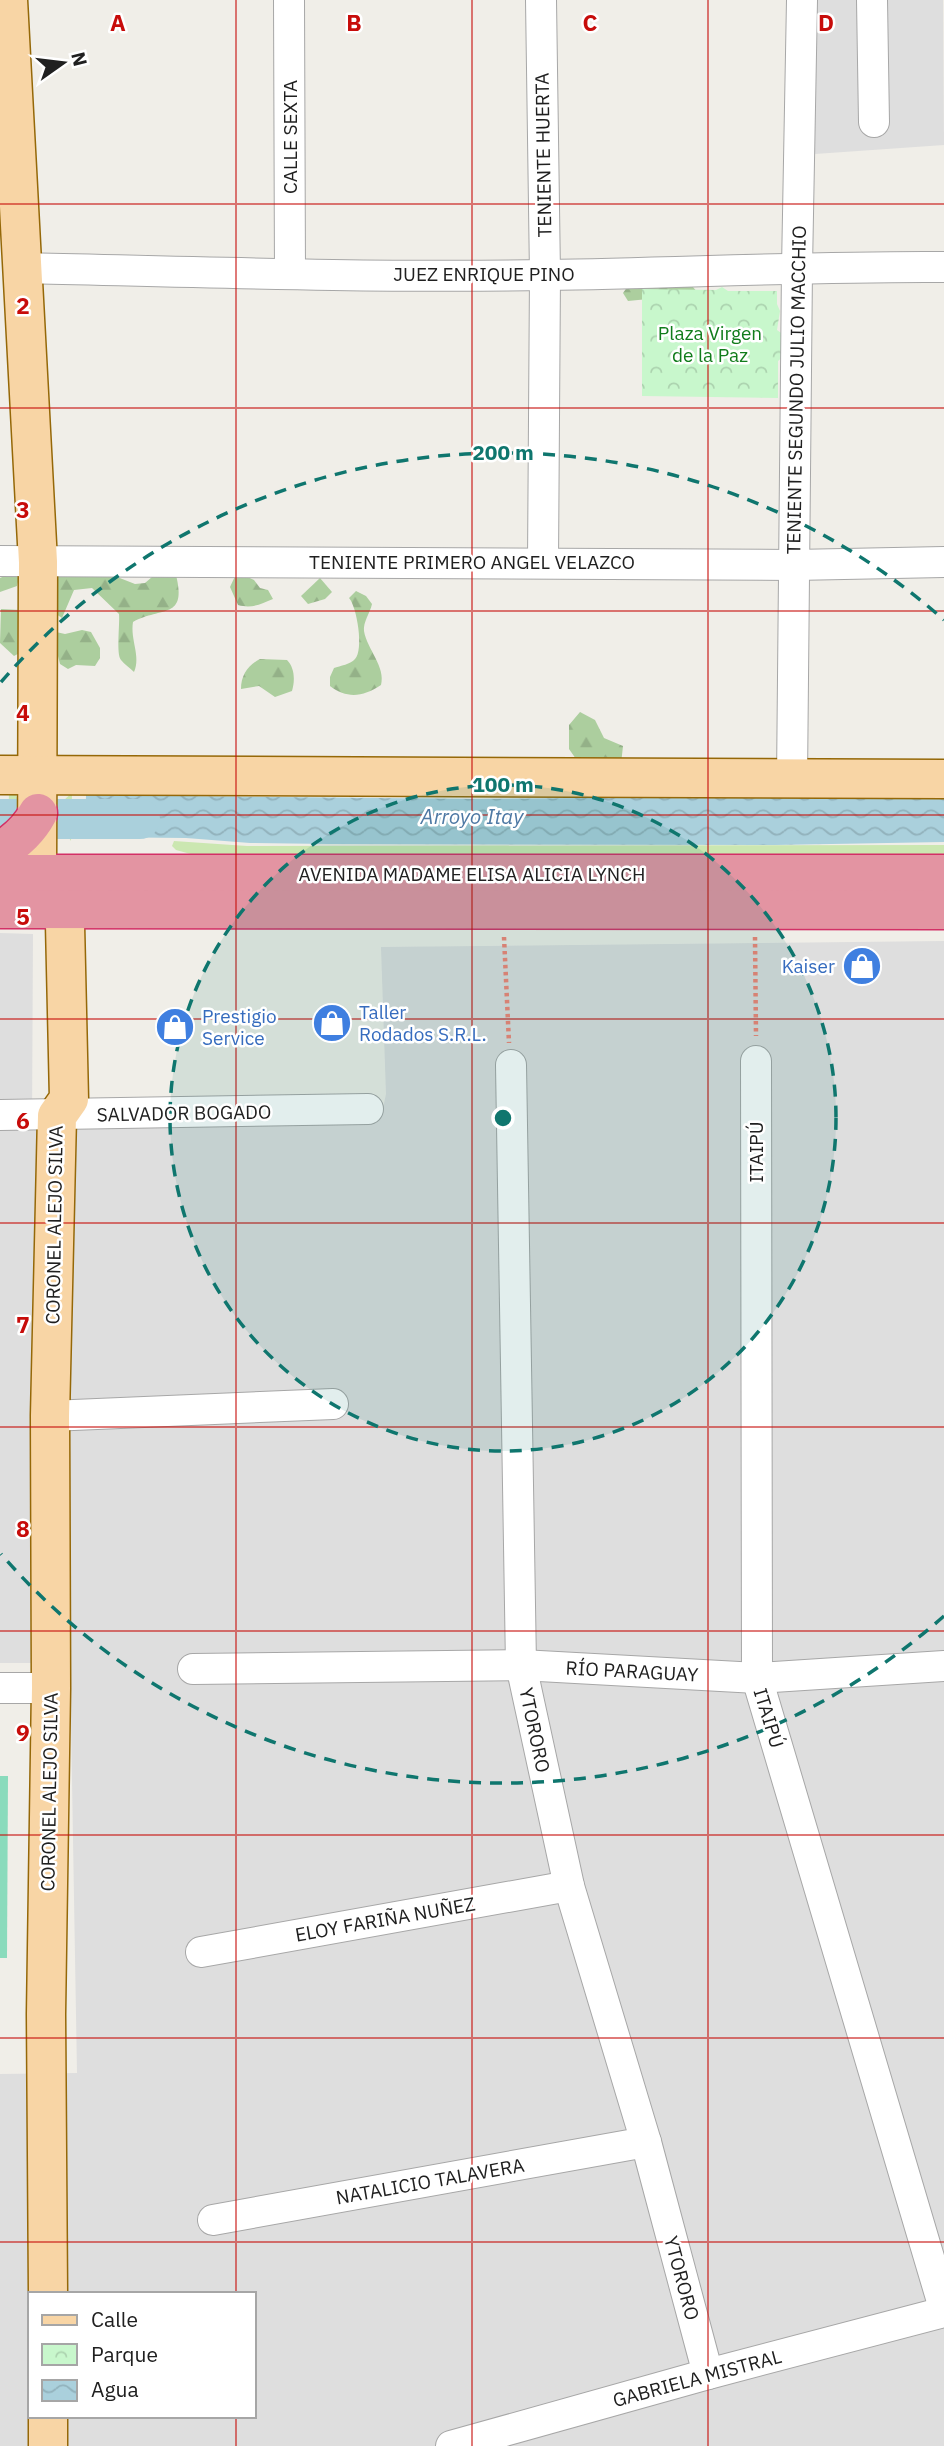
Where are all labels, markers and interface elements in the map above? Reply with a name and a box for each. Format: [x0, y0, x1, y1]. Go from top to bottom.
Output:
text: A [110, 7, 126, 37]
text: B [346, 7, 362, 37]
text: C [583, 7, 598, 37]
text: D [818, 7, 834, 37]
north arrow [28, 28, 98, 98]
text: N [66, 49, 93, 68]
street label: TENIENTE HUERTA [530, 72, 556, 238]
street label: CALLE SEXTA [278, 80, 302, 194]
street label: TENIENTE SEGUNDO JULIO MACCHIO [781, 225, 811, 555]
street label: JUEZ ENRIQUE PINO [393, 262, 575, 286]
text: 2 [16, 290, 30, 320]
park label: Plaza Virgen de la Paz [658, 321, 762, 367]
text: 200 m [472, 438, 534, 466]
text: 3 [16, 494, 30, 524]
street label: TENIENTE PRIMERO ANGEL VELAZCO [309, 550, 635, 574]
text: 4 [16, 697, 30, 727]
text: 100 m [472, 770, 534, 798]
water label: Arroyo Itay [420, 802, 524, 830]
street label: AVENIDA MADAME ELISA ALICIA LYNCH [299, 862, 645, 886]
text: 5 [16, 901, 30, 931]
shop icon: Kaiser [841, 945, 883, 987]
place label: Kaiser [782, 954, 835, 978]
place label: Taller Rodados S.R.L. [359, 1000, 487, 1046]
shop icon: Taller Rodados S.R.L. [311, 1002, 353, 1044]
place label: Prestigio Service [202, 1004, 277, 1050]
shop icon: Prestigio Service [154, 1006, 196, 1048]
street label: SALVADOR BOGADO [96, 1099, 272, 1127]
text: 6 [16, 1105, 30, 1135]
centre of rings [491, 1106, 515, 1130]
street label: ITAIPÚ [744, 1121, 768, 1183]
street label: CORONEL ALEJO SILVA [40, 1125, 68, 1325]
text: 7 [16, 1309, 30, 1339]
text: 8 [16, 1513, 30, 1543]
street label: RÍO PARAGUAY [565, 1656, 700, 1686]
street label: YTORORO [514, 1685, 556, 1775]
street label: ITAIPÚ [749, 1685, 789, 1751]
street label: CORONEL ALEJO SILVA [35, 1692, 63, 1892]
text: 9 [16, 1717, 30, 1747]
street label: ELOY FARIÑA NUÑEZ [293, 1891, 477, 1947]
street label: NATALICIO TALAVERA [334, 2153, 526, 2209]
street label: YTORORO [659, 2233, 705, 2323]
legend [28, 2292, 256, 2418]
text: Calle [91, 2305, 138, 2333]
text: Parque [91, 2340, 158, 2368]
street label: GABRIELA MISTRAL [610, 2344, 784, 2412]
text: Agua [91, 2375, 139, 2403]

